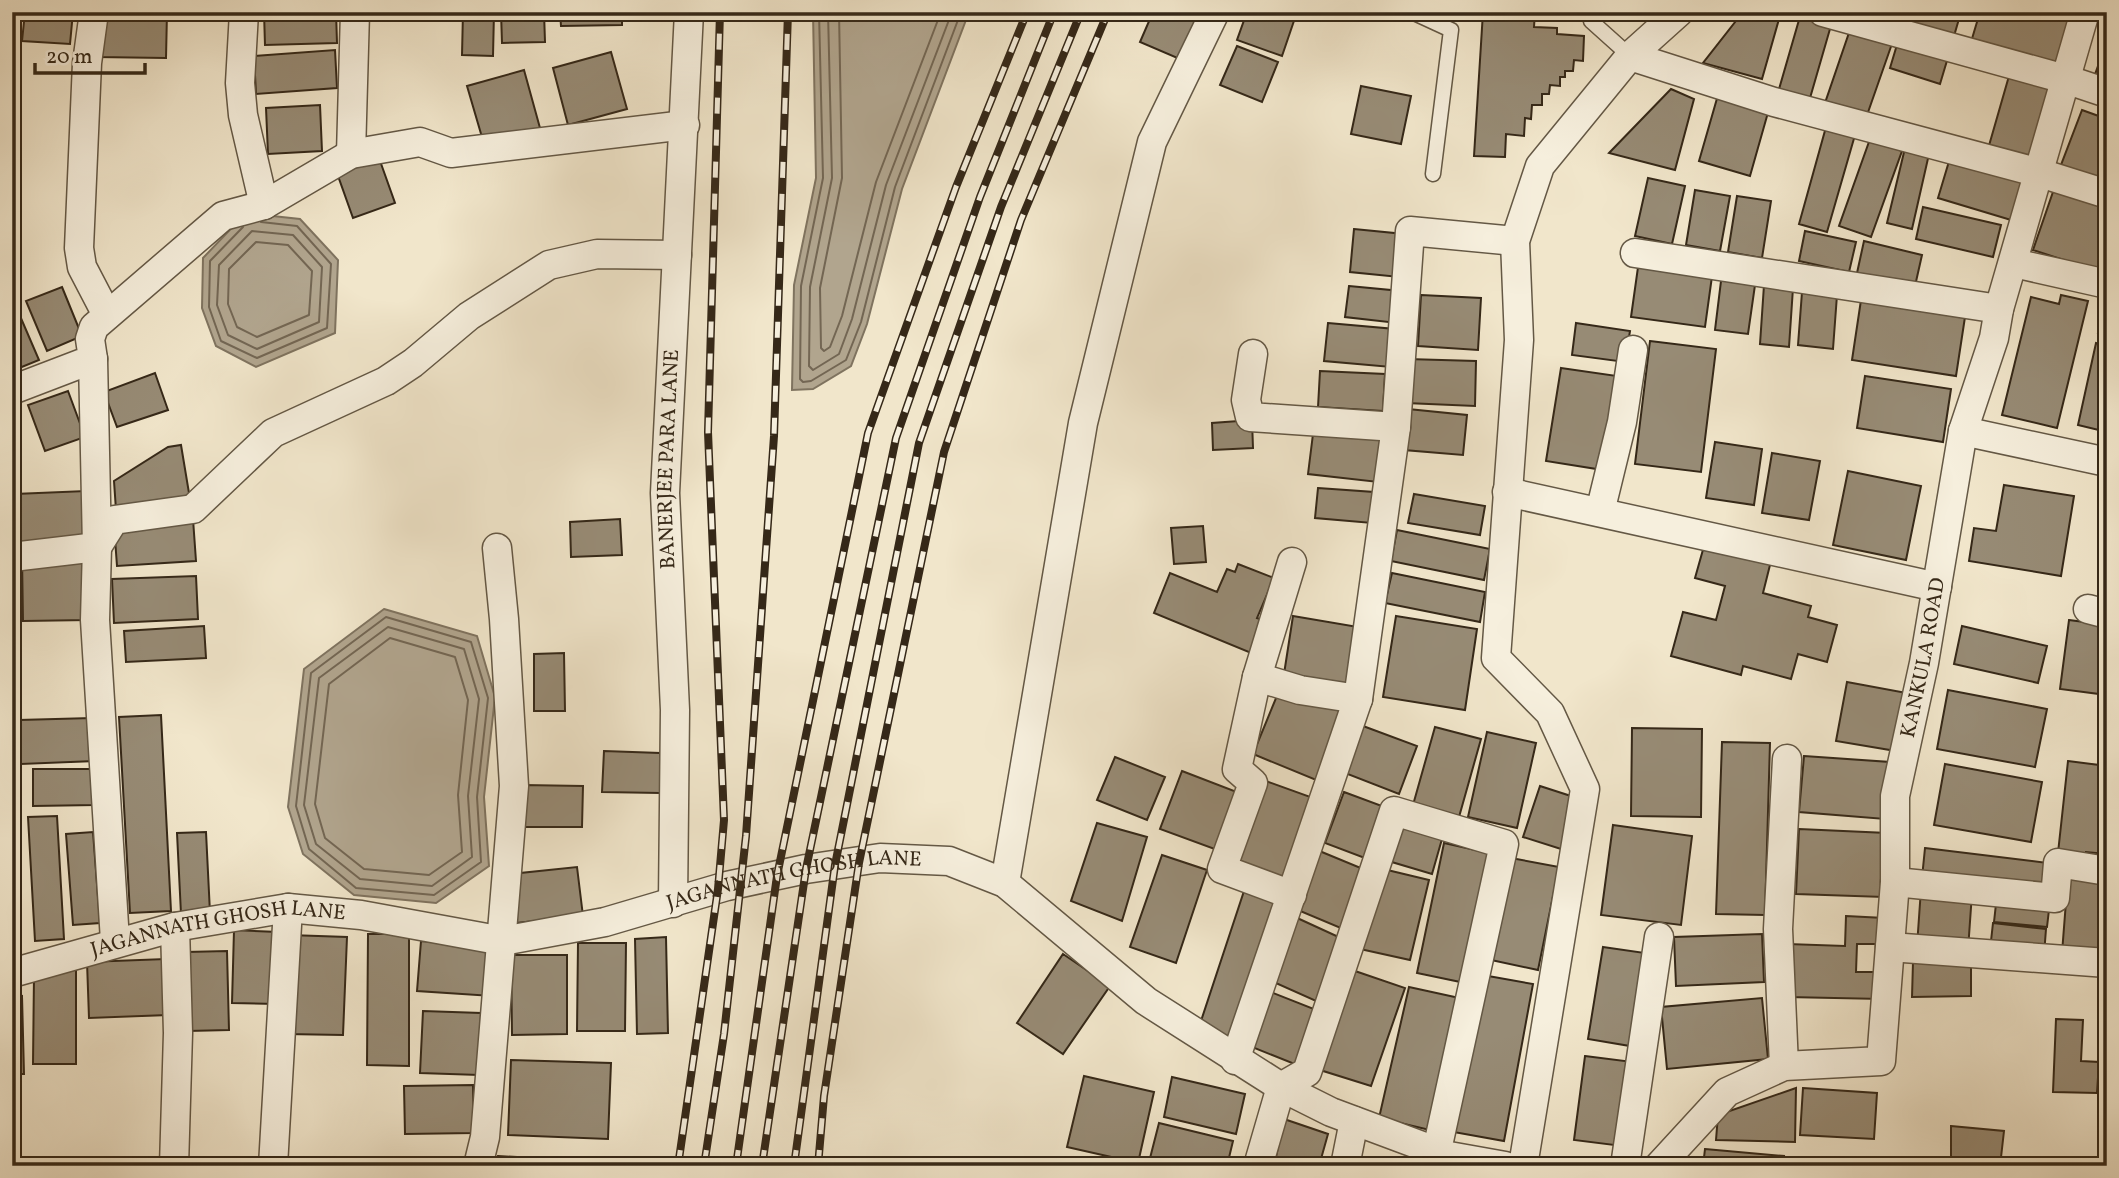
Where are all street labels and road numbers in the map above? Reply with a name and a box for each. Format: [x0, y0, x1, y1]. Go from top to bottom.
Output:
street label: BANERJEE PARA LANE [650, 349, 687, 570]
street label: KANKULA ROAD [1894, 575, 1953, 741]
street label: JAGANNATH GHOSH LANE [663, 843, 922, 918]
street label: JAGANNATH GHOSH LANE [87, 893, 347, 965]

